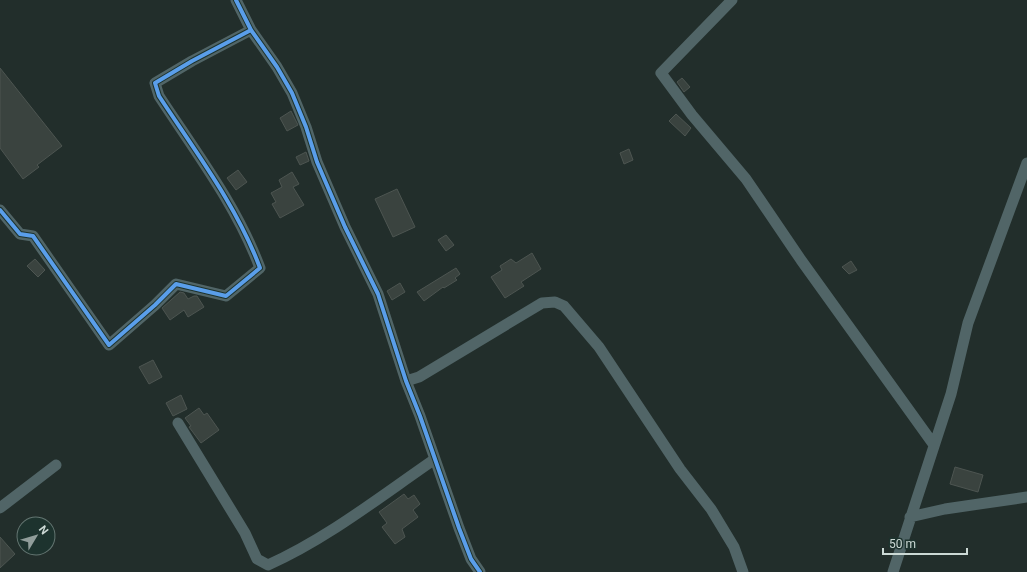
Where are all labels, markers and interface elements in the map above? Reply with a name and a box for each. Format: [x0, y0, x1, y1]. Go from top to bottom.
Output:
north arrow [16, 516, 56, 556]
text: N [36, 523, 51, 537]
scale bar [883, 530, 967, 556]
text: 50 m [889, 537, 916, 551]

